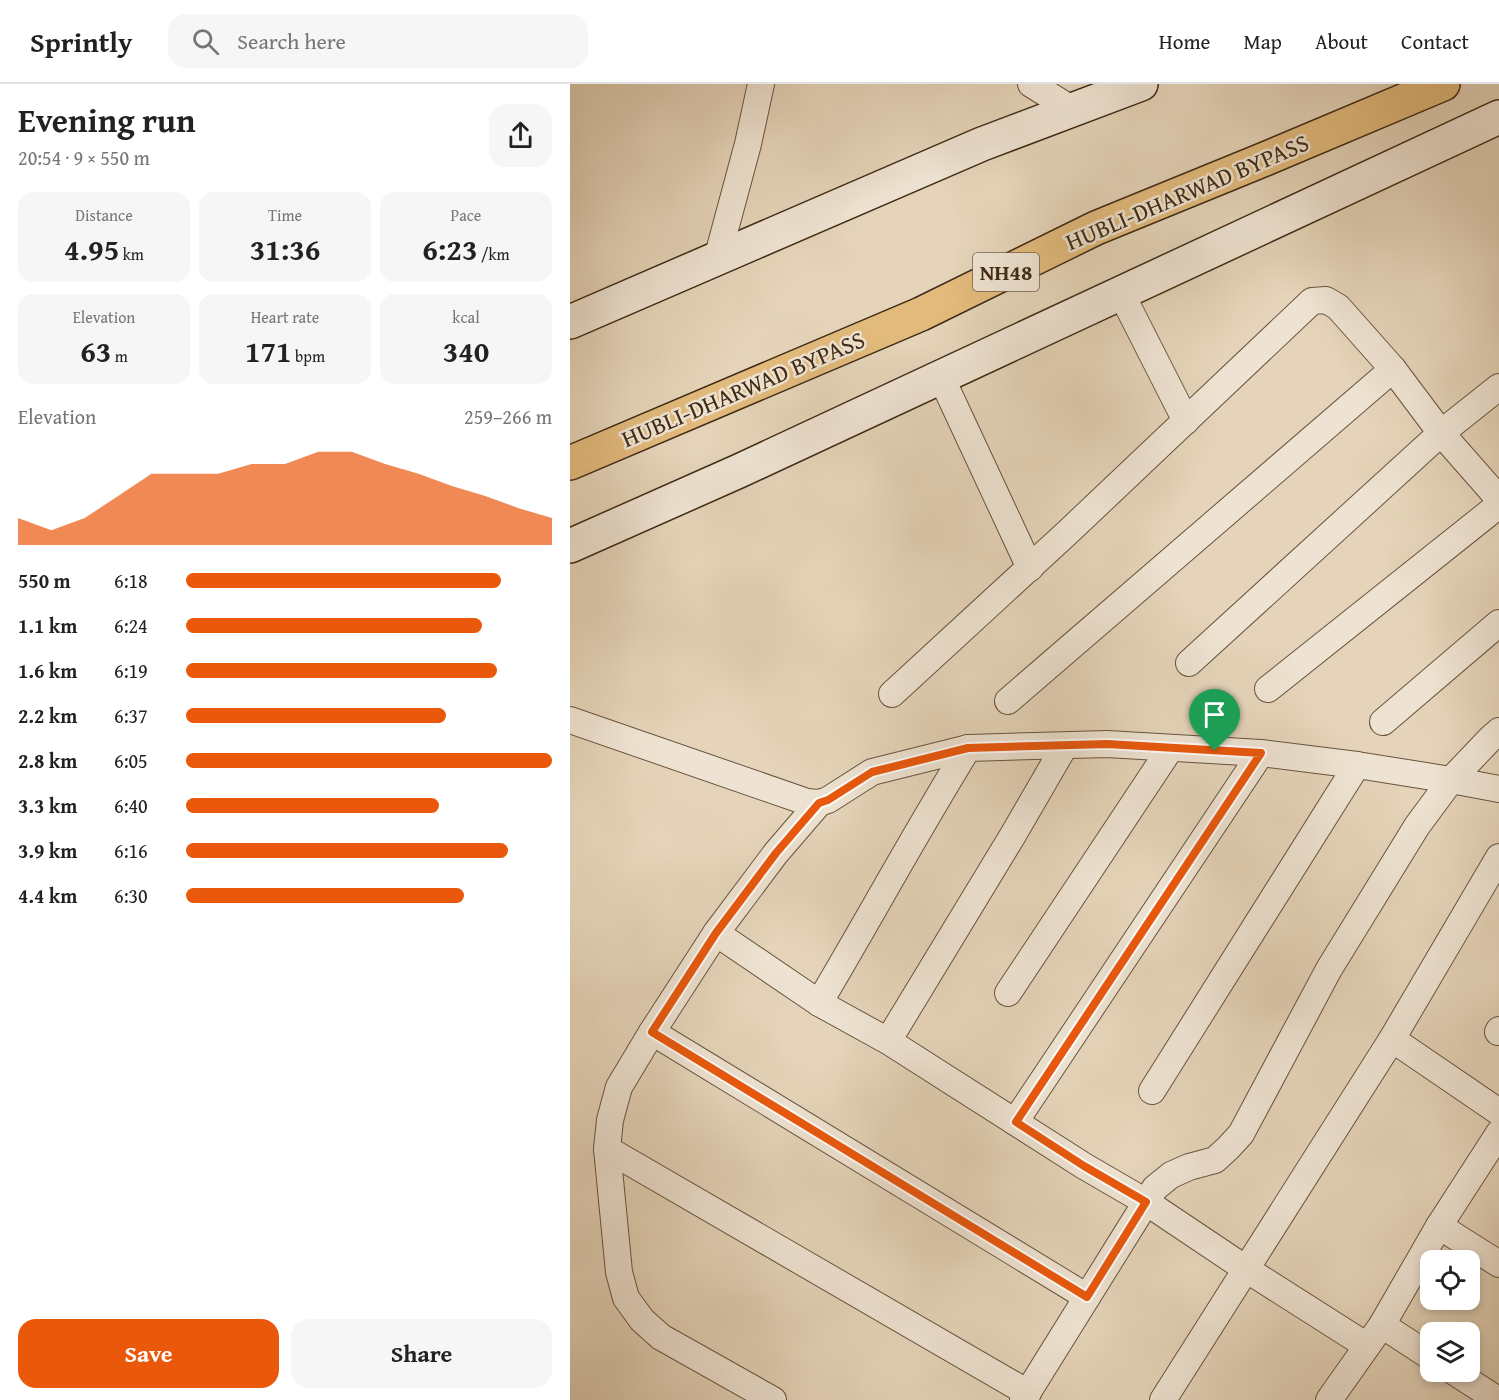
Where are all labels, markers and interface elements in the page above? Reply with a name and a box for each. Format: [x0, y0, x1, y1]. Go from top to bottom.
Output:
search box [168, 14, 588, 68]
text: Sprintly [30, 21, 132, 62]
icon: search [189, 25, 222, 58]
text: Search here [237, 25, 346, 57]
text: Home [1159, 26, 1210, 57]
text: Map [1243, 26, 1282, 57]
text: About [1315, 26, 1368, 57]
text: Contact [1401, 26, 1469, 57]
text: Evening run [18, 96, 195, 144]
button: share [489, 104, 552, 167]
street label: HUBLI-DHARWAD BYPASS [1060, 125, 1314, 259]
text: 20:54 · 9 × 550 m [18, 143, 150, 172]
text: Distance [75, 203, 133, 227]
text: Time [268, 203, 302, 227]
text: Pace [451, 203, 481, 227]
text: 4.95 [64, 227, 119, 271]
text: 31:36 [250, 227, 320, 271]
text: 6:23 [422, 227, 477, 271]
text: km [119, 242, 144, 266]
text: /km [477, 242, 510, 266]
road number: NH48 [973, 253, 1039, 291]
text: Elevation [73, 305, 135, 329]
text: Heart rate [251, 305, 319, 329]
text: kcal [452, 305, 480, 329]
street label: HUBLI-DHARWAD BYPASS [616, 322, 870, 456]
text: 63 [80, 329, 111, 373]
text: 171 [245, 329, 292, 373]
text: 340 [443, 329, 489, 373]
text: m [111, 344, 128, 368]
text: bpm [292, 344, 325, 368]
text: Elevation [18, 402, 96, 431]
text: 259–266 m [464, 402, 552, 431]
text: 550 m [18, 566, 71, 595]
text: 6:18 [114, 566, 148, 595]
text: 1.1 km [18, 611, 77, 640]
text: 6:24 [114, 611, 148, 640]
text: 1.6 km [18, 656, 77, 685]
text: 6:19 [114, 656, 148, 685]
pin [1189, 689, 1240, 751]
icon: arrive [1198, 698, 1231, 731]
text: 2.2 km [18, 701, 77, 730]
text: 6:37 [114, 701, 148, 730]
text: 2.8 km [18, 746, 77, 775]
text: 6:05 [114, 746, 148, 775]
text: 3.3 km [18, 791, 77, 820]
text: 6:40 [114, 791, 148, 820]
text: 3.9 km [18, 836, 77, 865]
text: 6:16 [114, 836, 148, 865]
text: 4.4 km [18, 881, 77, 910]
text: 6:30 [114, 881, 148, 910]
map controls [1420, 1250, 1480, 1382]
button: locate [1420, 1250, 1480, 1310]
button: Save [18, 1319, 279, 1388]
button: Share [291, 1319, 552, 1388]
button: layers [1420, 1322, 1480, 1382]

